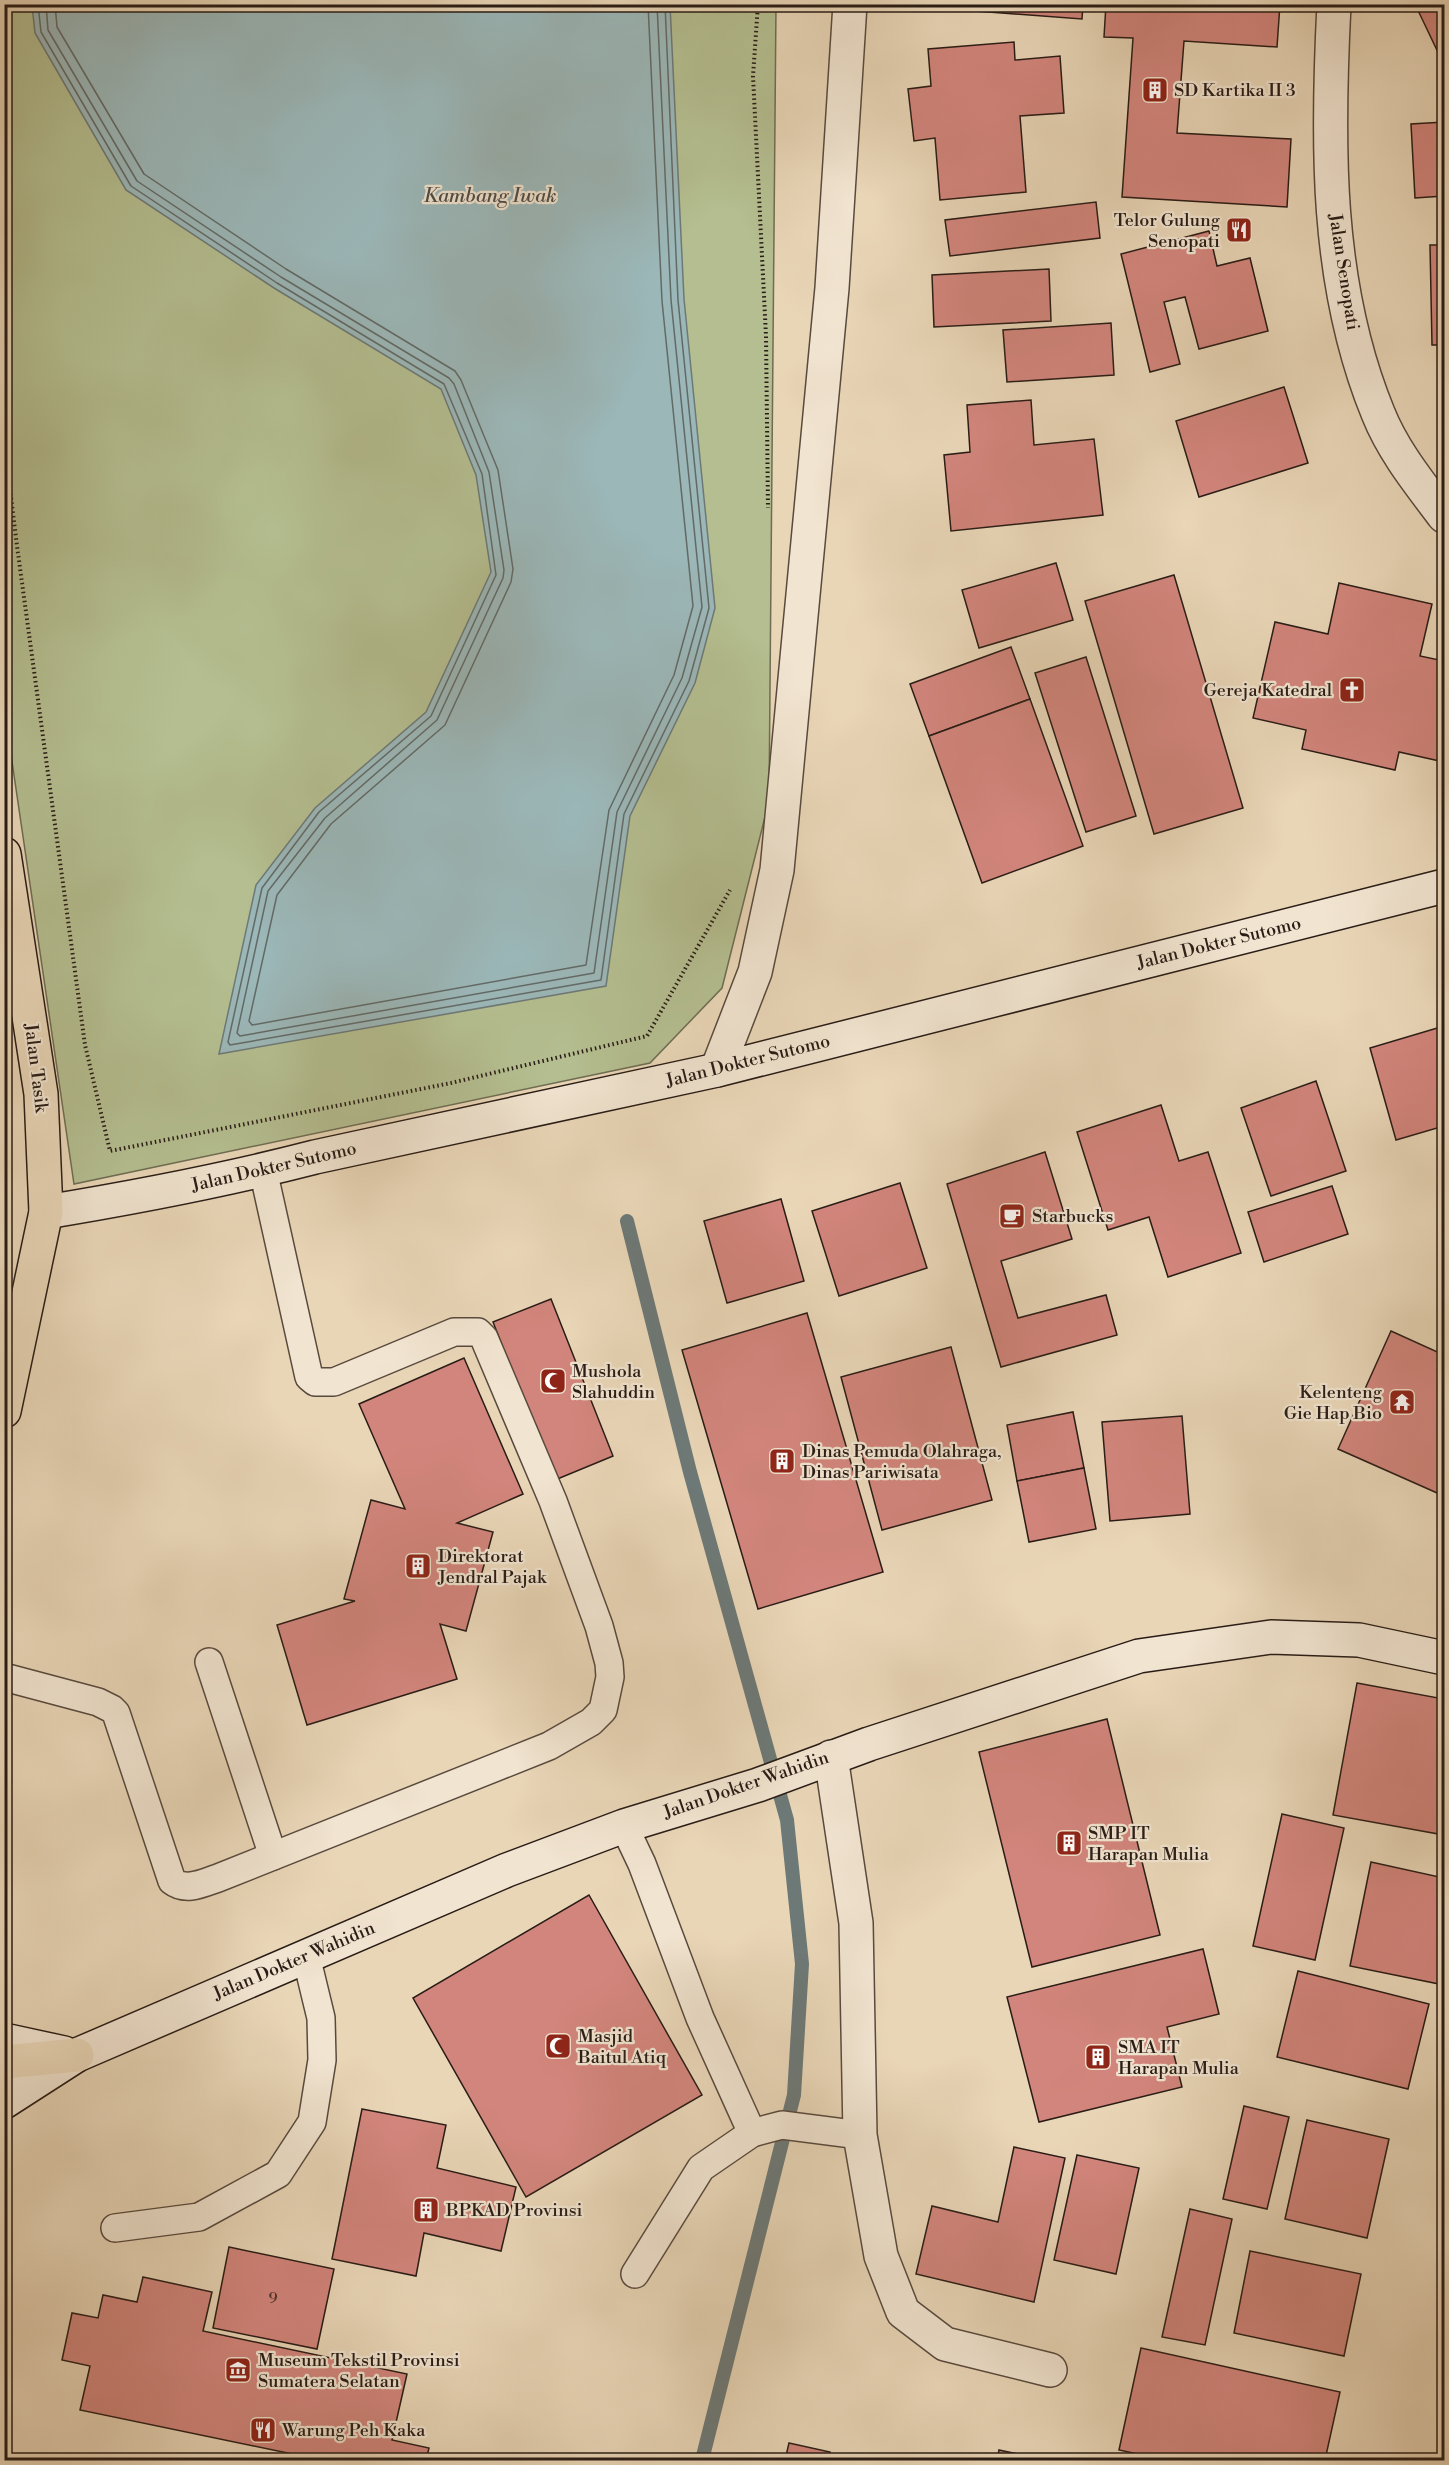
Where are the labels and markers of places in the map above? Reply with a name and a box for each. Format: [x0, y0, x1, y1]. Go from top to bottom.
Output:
building icon: SD Kartika II 3 [1140, 75, 1170, 105]
place label: SD Kartika II 3 [1174, 79, 1296, 102]
place label: Telor Gulung Senopati [1114, 209, 1221, 253]
restaurant icon: Telor Gulung Senopati [1224, 215, 1254, 245]
church icon: Gereja Katedral [1337, 675, 1367, 705]
place label: Gereja Katedral [1204, 679, 1333, 702]
cafe icon: Starbucks [997, 1201, 1027, 1231]
place label: Starbucks [1032, 1205, 1113, 1228]
place label: Mushola Slahuddin [572, 1360, 655, 1404]
mosque icon: Mushola Slahuddin [538, 1366, 568, 1396]
place label: Kelenteng Gie Hap Bio [1284, 1381, 1383, 1425]
temple icon: Kelenteng Gie Hap Bio [1387, 1387, 1417, 1417]
place label: Dinas Pemuda Olahraga, Dinas Pariwisata [802, 1440, 1001, 1484]
building icon: Dinas Pemuda Olahraga, Dinas Pariwisata [767, 1446, 797, 1476]
place label: Direktorat Jendral Pajak [437, 1545, 548, 1589]
building icon: Direktorat Jendral Pajak [403, 1551, 433, 1581]
place label: SMP IT Harapan Mulia [1088, 1822, 1210, 1866]
building icon: SMP IT Harapan Mulia [1054, 1828, 1084, 1858]
place label: Masjid Baitul Atiq [577, 2025, 667, 2069]
mosque icon: Masjid Baitul Atiq [543, 2031, 573, 2061]
place label: SMA IT Harapan Mulia [1118, 2036, 1240, 2080]
building icon: SMA IT Harapan Mulia [1083, 2042, 1113, 2072]
building icon: BPKAD Provinsi [411, 2195, 441, 2225]
place label: BPKAD Provinsi [445, 2199, 583, 2222]
place label: Museum Tekstil Provinsi Sumatera Selatan [258, 2349, 460, 2393]
museum icon: Museum Tekstil Provinsi Sumatera Selatan [223, 2355, 253, 2385]
restaurant icon: Warung Peh Kaka [248, 2415, 278, 2445]
place label: Warung Peh Kaka [281, 2419, 426, 2442]

